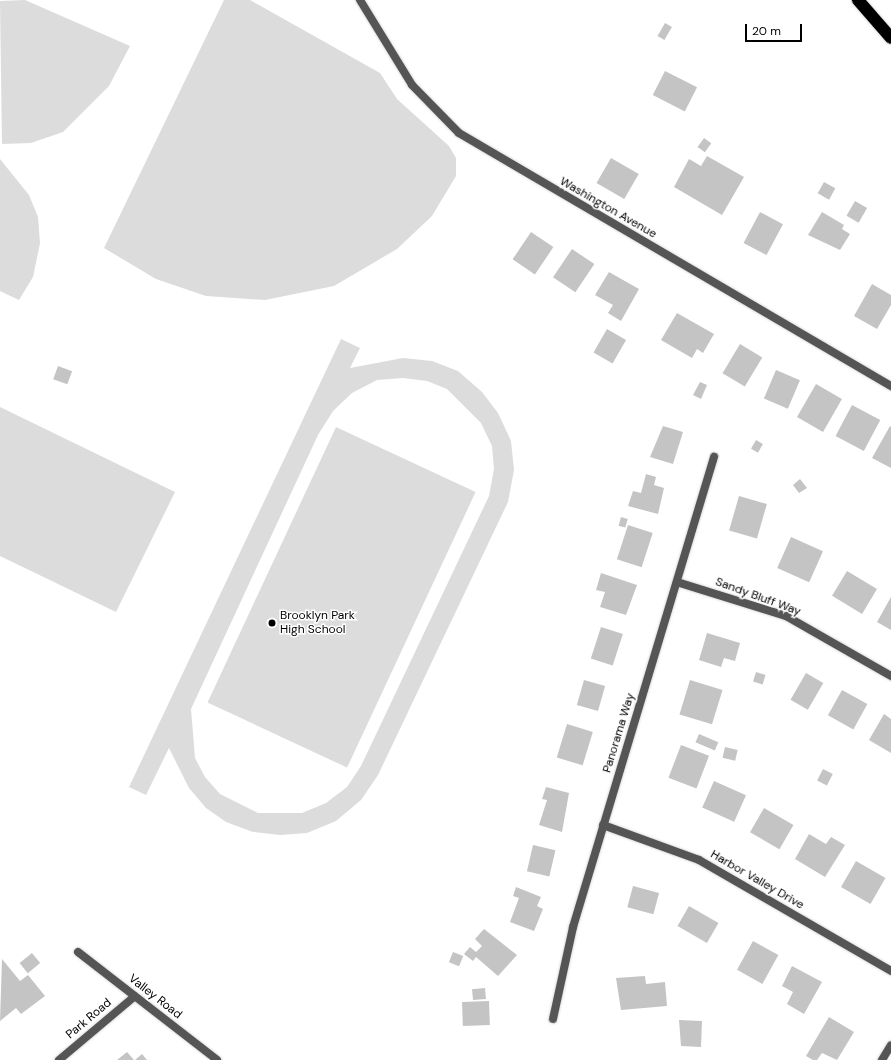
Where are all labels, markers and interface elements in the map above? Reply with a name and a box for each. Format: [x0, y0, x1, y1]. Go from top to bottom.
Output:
scale bar [747, 16, 804, 42]
text: 20 m [752, 23, 781, 39]
street label: Washington Avenue [557, 174, 659, 242]
street label: Sandy Bluff Way [713, 575, 803, 619]
place label: Brooklyn Park High School [280, 609, 355, 637]
marker: Brooklyn Park High School [267, 618, 277, 628]
street label: Panorama Way [600, 691, 638, 775]
street label: Harbor Valley Drive [708, 847, 806, 913]
street label: Valley Road [126, 972, 184, 1022]
street label: Park Road [63, 996, 115, 1042]

